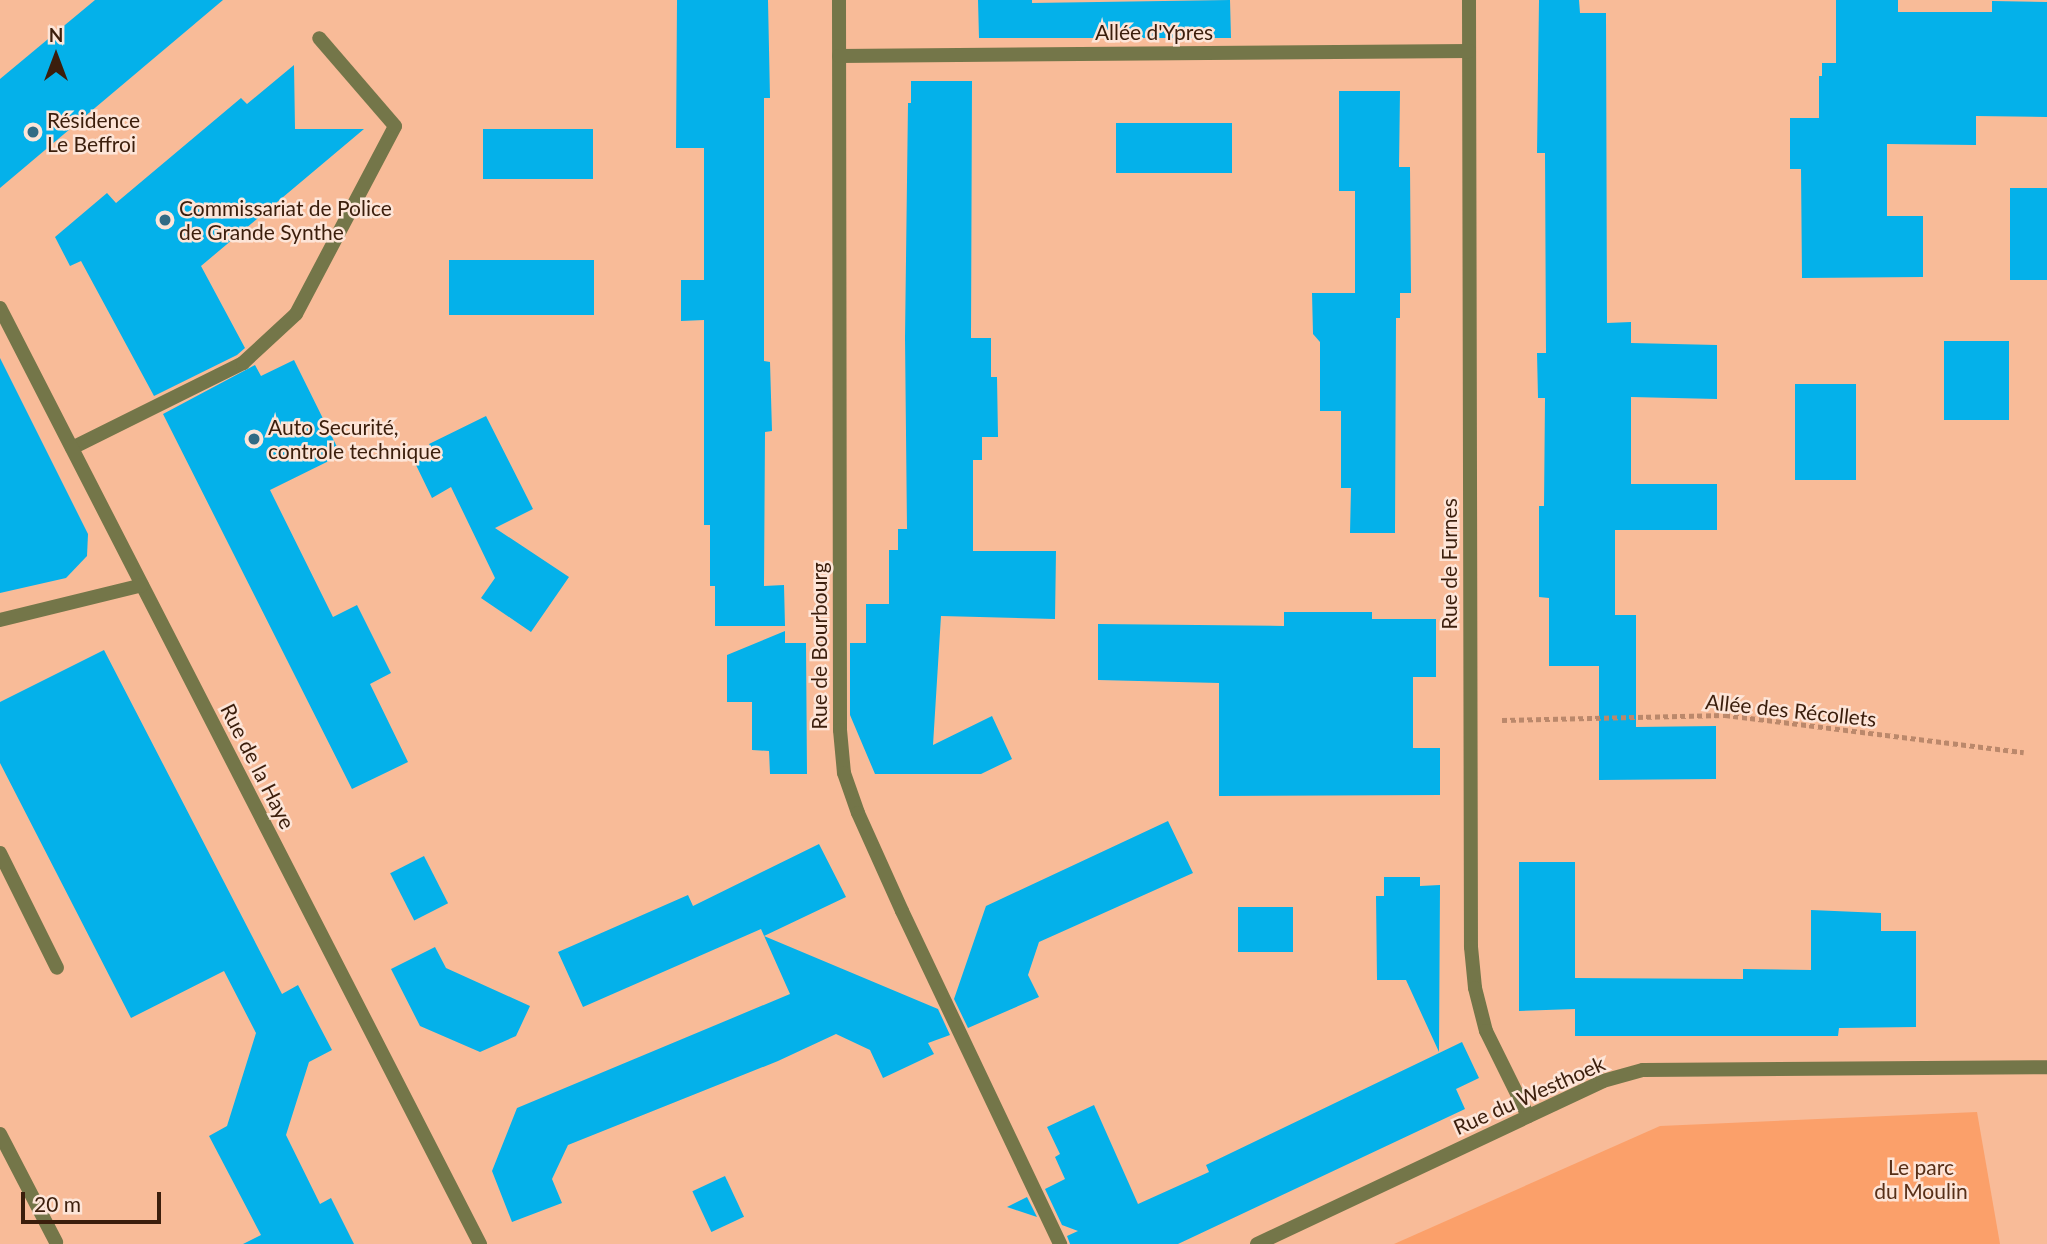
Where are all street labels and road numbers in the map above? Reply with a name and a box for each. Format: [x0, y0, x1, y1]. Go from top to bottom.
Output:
street label: Allée d'Ypres [1095, 19, 1213, 45]
street label: Rue de Furnes [1436, 498, 1462, 630]
street label: Rue de Bourbourg [806, 562, 832, 730]
street label: Allée des Récollets [1704, 688, 1878, 732]
street label: Rue de la Haye [216, 699, 300, 833]
street label: Rue du Westhoek [1449, 1050, 1609, 1140]

